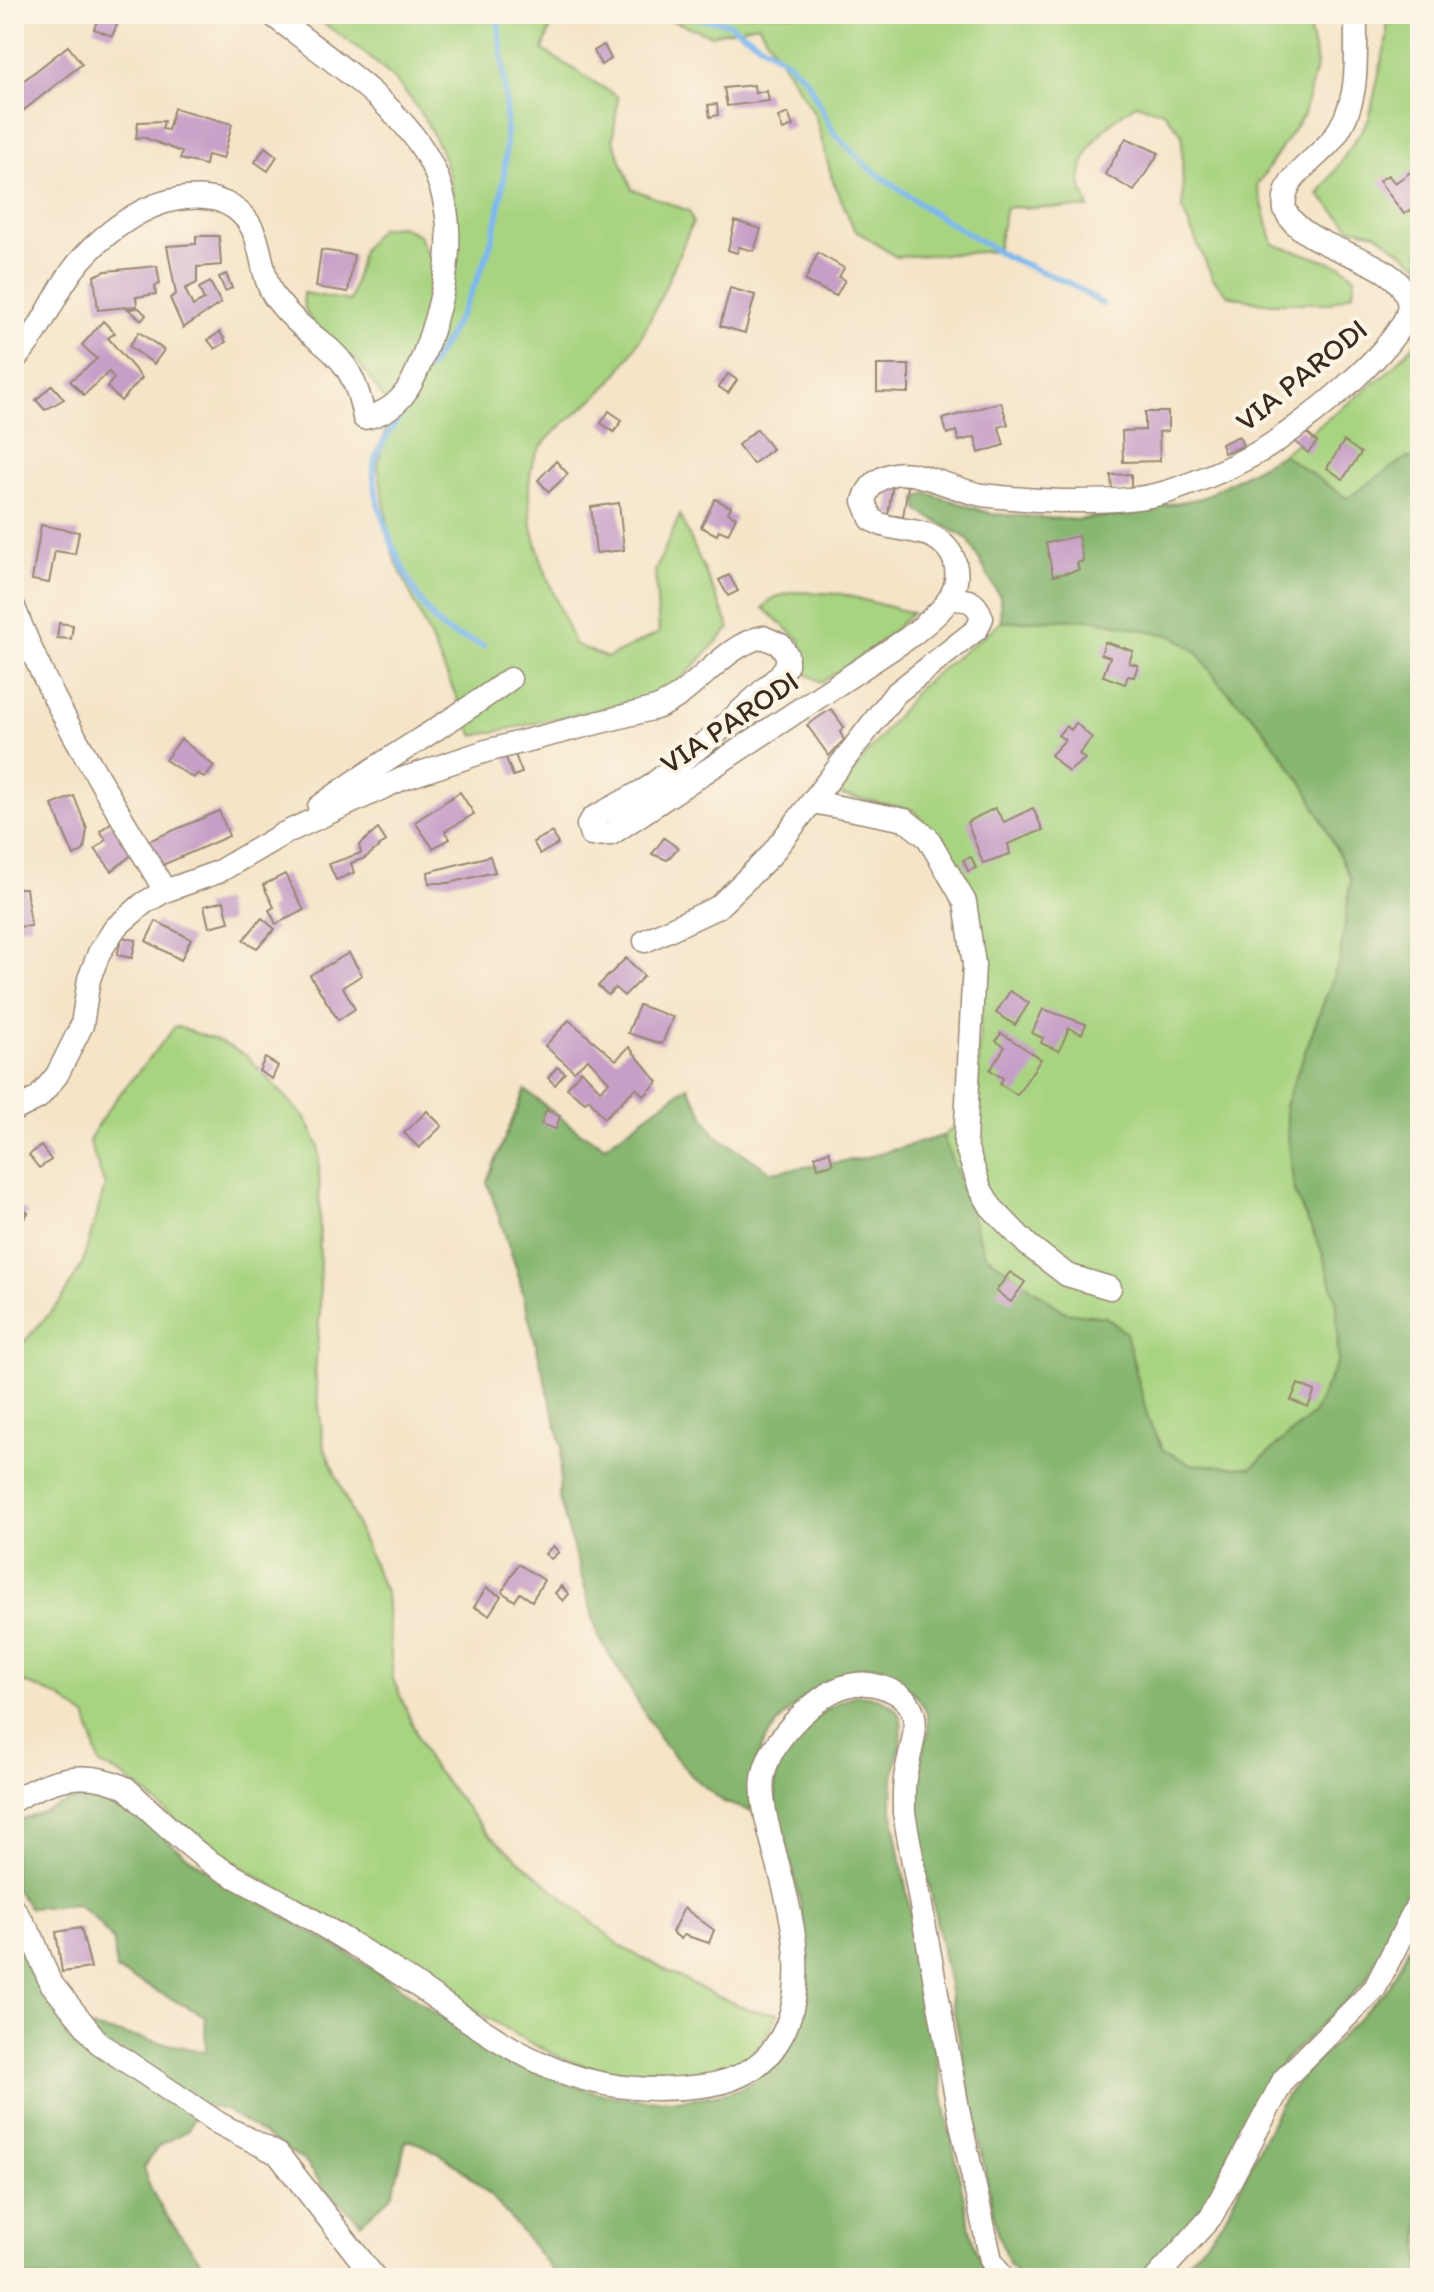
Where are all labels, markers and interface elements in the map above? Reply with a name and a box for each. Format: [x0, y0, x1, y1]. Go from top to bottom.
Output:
street label: VIA PARODI [1228, 311, 1374, 439]
street label: VIA PARODI [653, 662, 805, 782]

